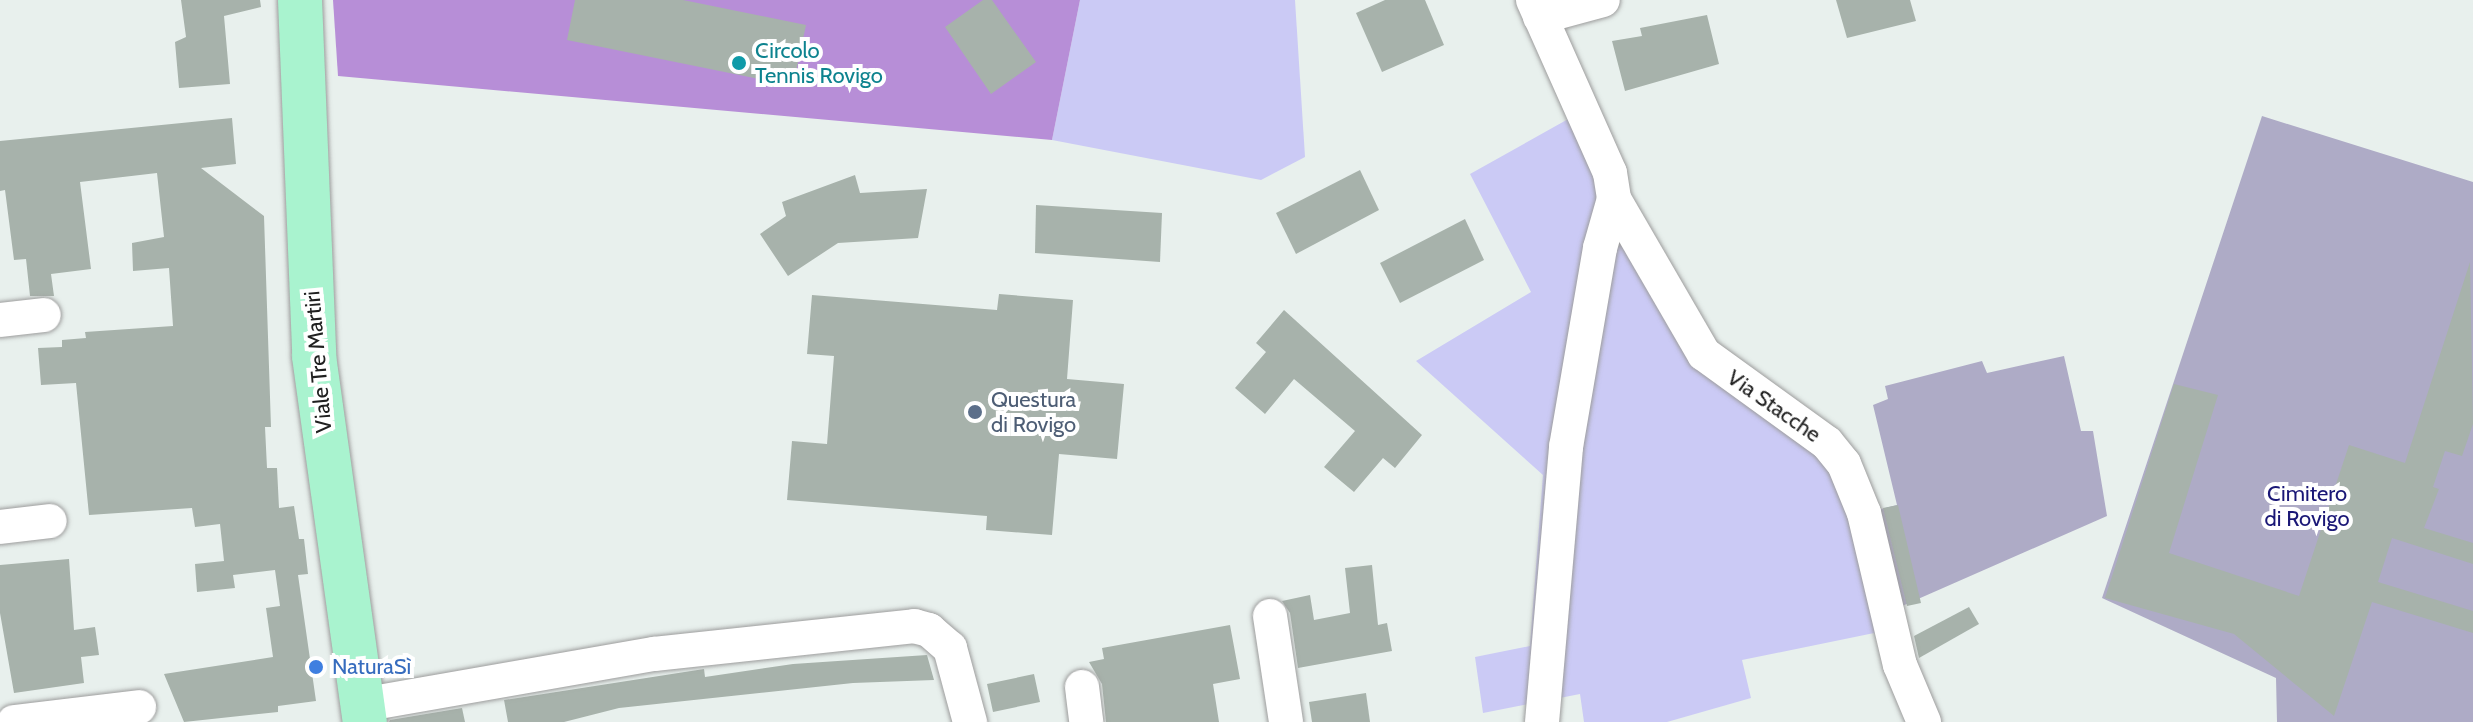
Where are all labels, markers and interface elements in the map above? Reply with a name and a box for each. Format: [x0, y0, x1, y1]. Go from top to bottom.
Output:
place label: Circolo Tennis Rovigo [755, 37, 883, 88]
marker: Circolo Tennis Rovigo [730, 54, 748, 72]
street label: Viale Tre Martiri [299, 290, 337, 434]
street label: Via Stacche [1722, 364, 1826, 448]
place label: Questura di Rovigo [991, 386, 1076, 438]
marker: Questura di Rovigo [966, 403, 984, 421]
park label: Cimitero di Rovigo [2264, 480, 2350, 532]
place label: NaturaSì [332, 654, 411, 680]
marker: NaturaSì [307, 658, 325, 676]

